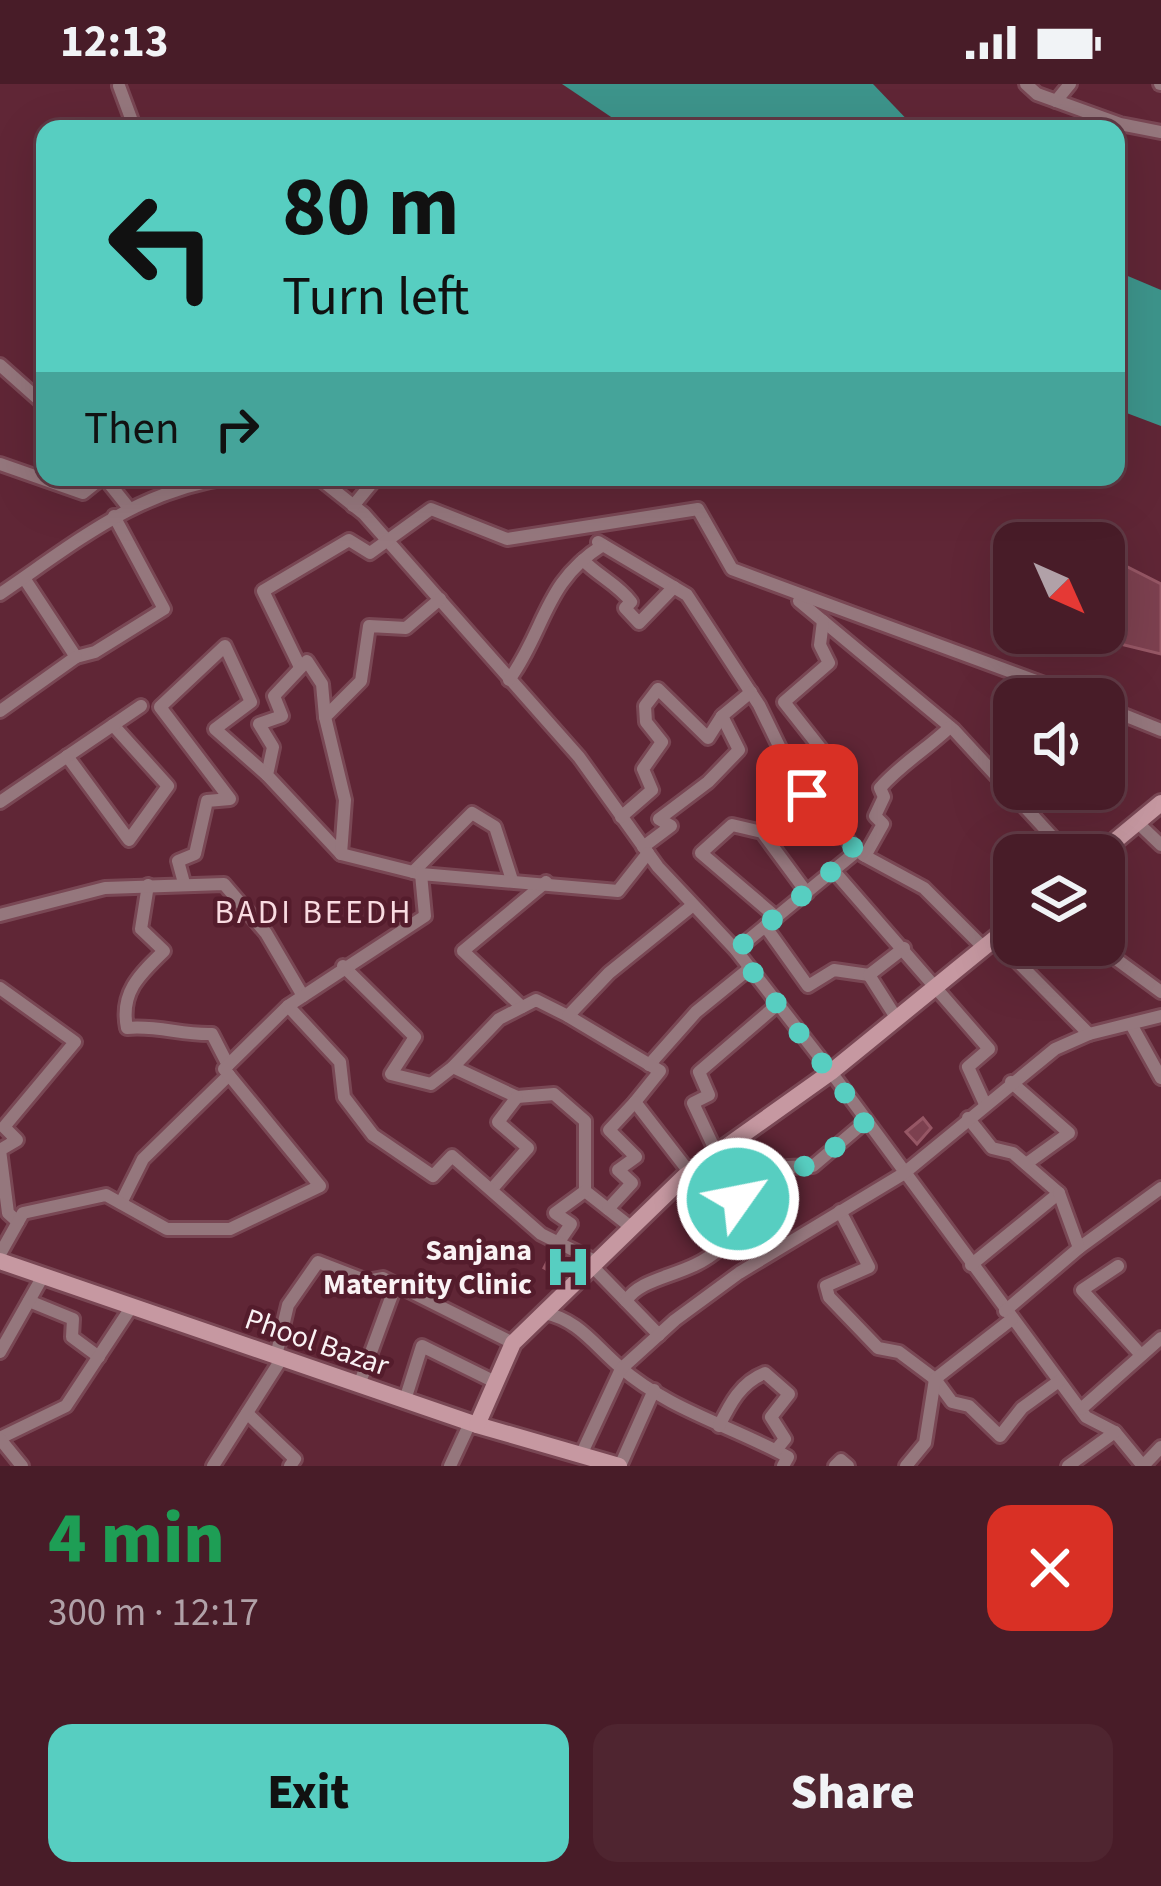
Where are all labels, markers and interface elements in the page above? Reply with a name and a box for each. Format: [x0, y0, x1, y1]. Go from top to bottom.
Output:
text: 12:13 [60, 10, 169, 74]
text: 80 m [282, 148, 460, 268]
icon: left [84, 168, 240, 324]
text: Turn left [282, 259, 469, 336]
icon: right [204, 396, 270, 462]
text: Then [84, 397, 180, 461]
north arrow [993, 522, 1125, 654]
map controls [993, 522, 1125, 966]
button: sound [993, 678, 1125, 810]
pin [756, 744, 858, 846]
icon: arrive [774, 762, 840, 828]
button: layers [993, 834, 1125, 966]
district label: BADI BEEDH [215, 889, 413, 936]
position arrow [675, 1136, 801, 1262]
place label: Sanjana Maternity Clinic [323, 1229, 532, 1306]
hospital icon: Sanjana Maternity Clinic [543, 1242, 593, 1292]
street label: Phool Bazar [239, 1298, 395, 1387]
text: 4 min [48, 1488, 225, 1591]
button: close [987, 1505, 1113, 1631]
text: 300 m · 12:17 [48, 1585, 259, 1641]
button: Exit [48, 1724, 569, 1862]
button: Share [593, 1724, 1113, 1862]

